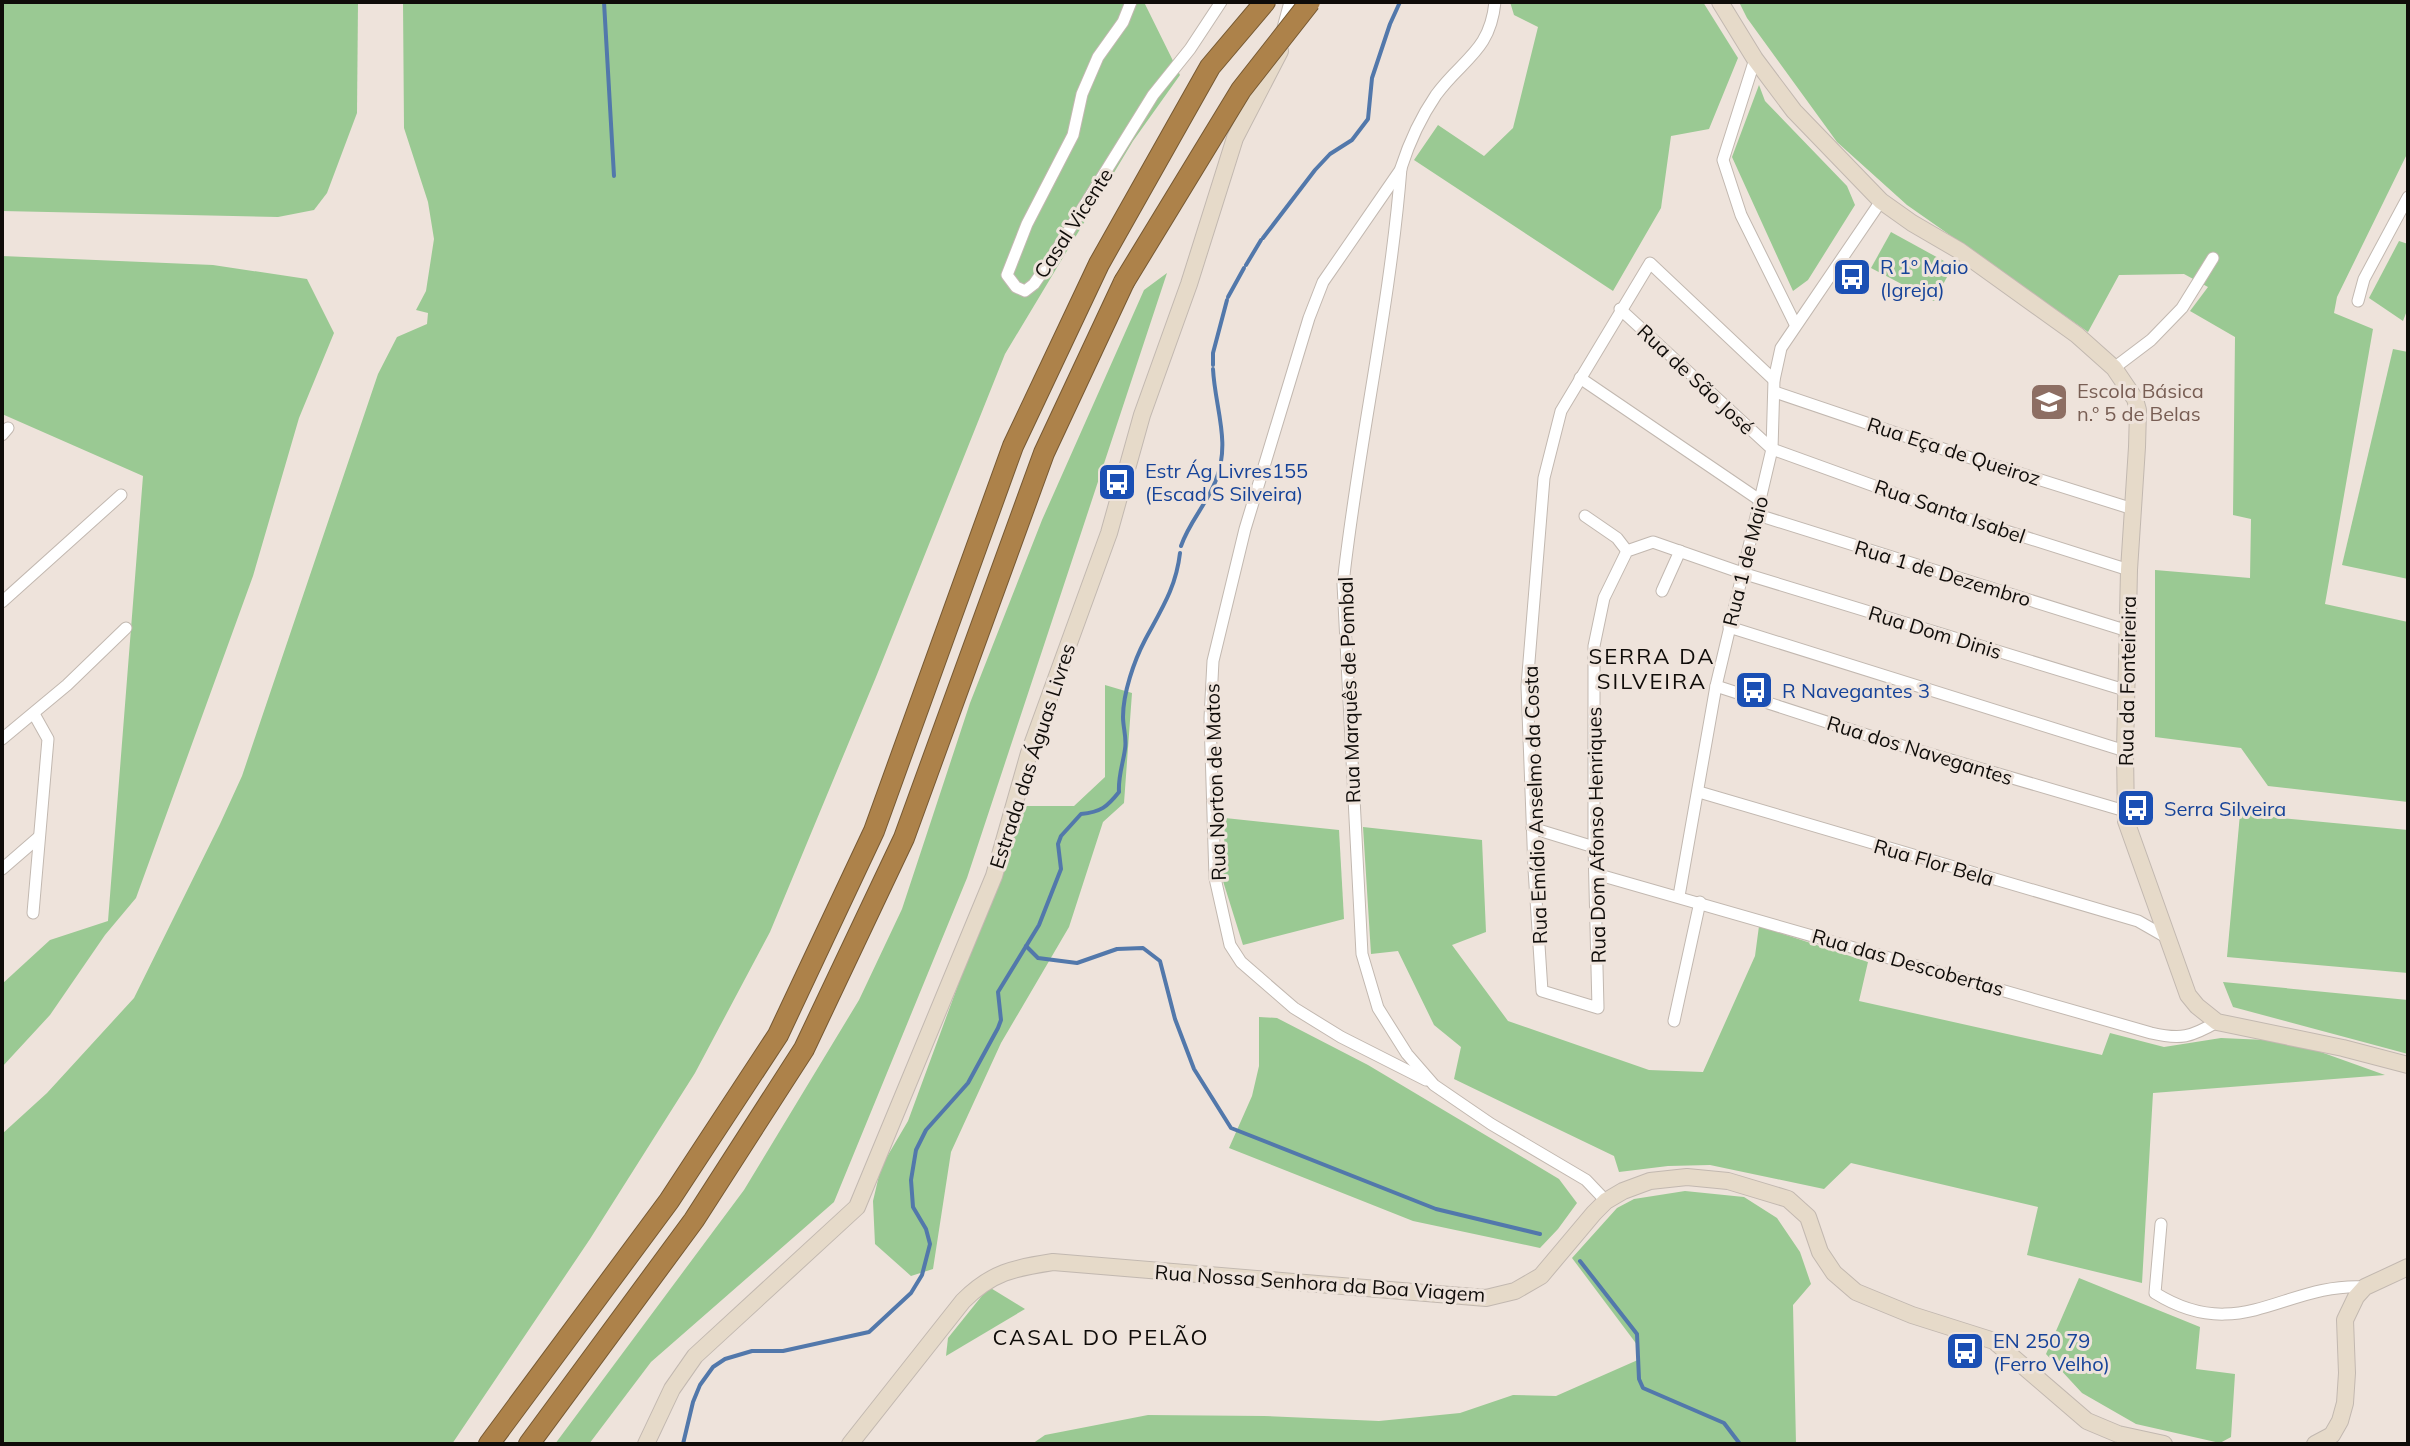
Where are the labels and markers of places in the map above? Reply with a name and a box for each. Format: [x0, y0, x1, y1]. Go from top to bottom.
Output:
place label: R 1º Maio (Igreja) [1880, 254, 1968, 302]
bus stop icon: R 1º Maio (Igreja) [1831, 256, 1873, 298]
place label: Escola Básica n.º 5 de Belas [2077, 378, 2204, 426]
school or university icon: Escola Básica n.º 5 de Belas [2028, 381, 2070, 423]
place label: Estr Ág Livres155 (Escad S Silveira) [1145, 458, 1308, 506]
bus stop icon: Estr Ág Livres155 (Escad S Silveira) [1096, 461, 1138, 503]
bus stop icon: R Navegantes 3 [1733, 669, 1775, 711]
place label: R Navegantes 3 [1782, 678, 1930, 703]
bus stop icon: Serra Silveira [2115, 787, 2157, 829]
place label: Serra Silveira [2164, 796, 2286, 821]
place label: EN 250 79 (Ferro Velho) [1993, 1328, 2110, 1376]
bus stop icon: EN 250 79 (Ferro Velho) [1944, 1330, 1986, 1372]

